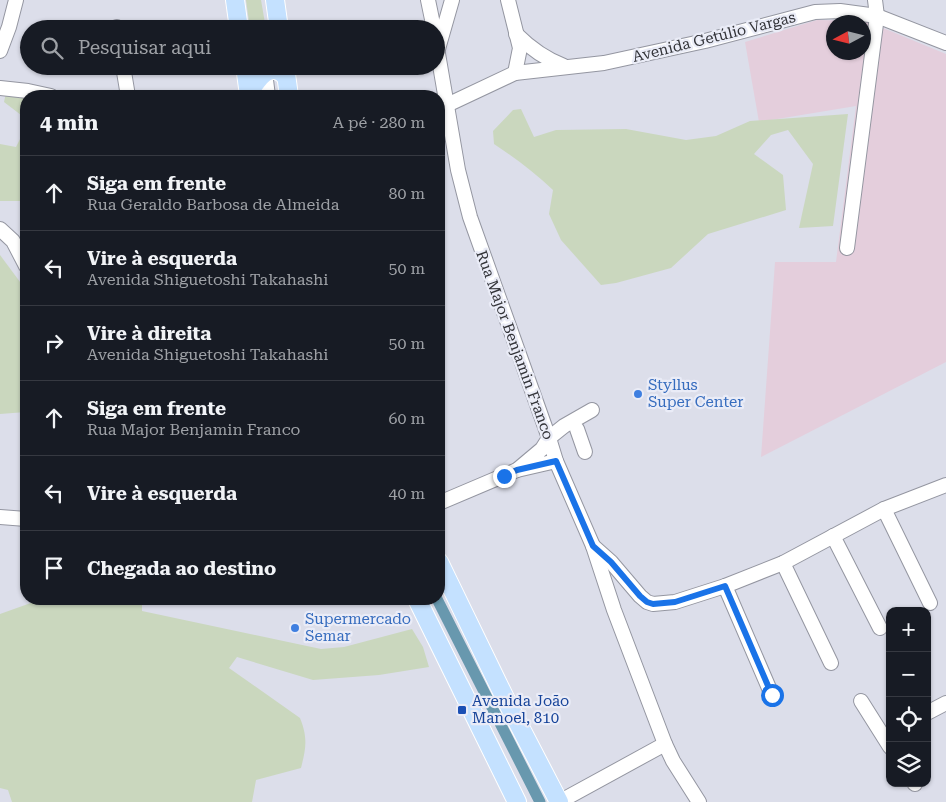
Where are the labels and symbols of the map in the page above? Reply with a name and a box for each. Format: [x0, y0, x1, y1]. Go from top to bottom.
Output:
street label: Avenida Getúlio Vargas [631, 8, 797, 66]
north arrow [826, 15, 871, 60]
street label: Rua Major Benjamin Franco [472, 248, 558, 442]
place label: Styllus Super Center [648, 376, 743, 411]
marker: Styllus Super Center [632, 388, 644, 400]
route end [493, 465, 516, 488]
place label: Supermercado Semar [305, 610, 411, 645]
marker: Supermercado Semar [289, 622, 301, 634]
route start [761, 684, 784, 707]
place label: Avenida João Manoel, 810 [472, 692, 569, 727]
marker: Avenida João Manoel, 810 [456, 704, 468, 716]

